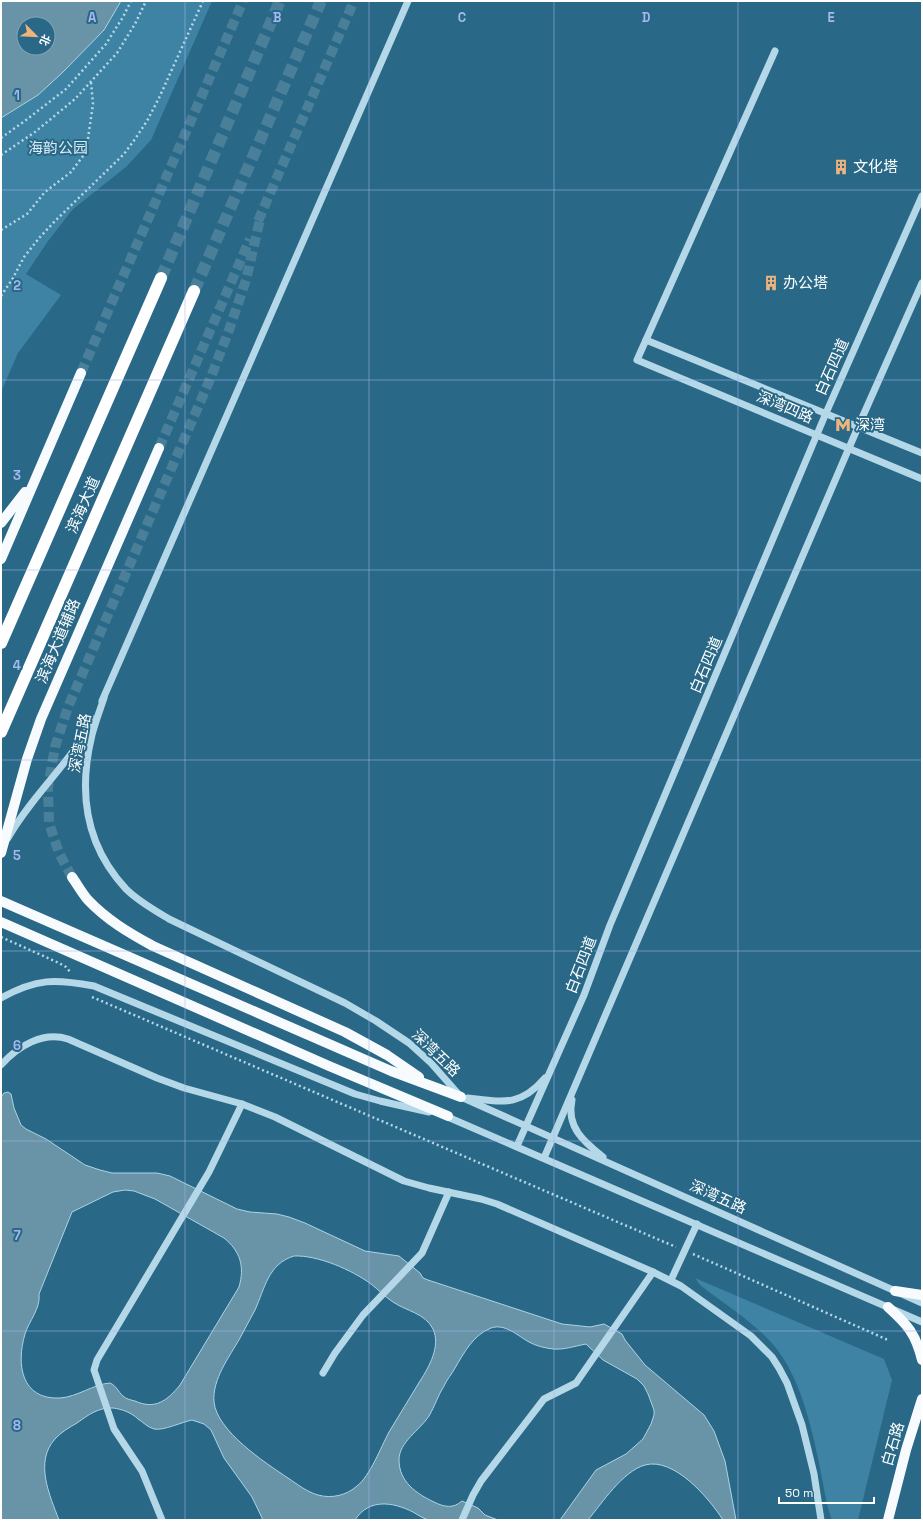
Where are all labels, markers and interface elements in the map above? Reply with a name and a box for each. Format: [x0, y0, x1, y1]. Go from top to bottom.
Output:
text: A [88, 9, 97, 26]
text: B [273, 9, 282, 26]
text: C [458, 9, 466, 26]
text: D [642, 9, 651, 26]
text: E [827, 9, 835, 26]
north arrow [16, 16, 56, 56]
text: 北 [37, 32, 54, 48]
text: 1 [14, 87, 20, 104]
park label: 海韵公园 [28, 138, 88, 157]
place label: 文化塔 [853, 157, 898, 176]
building icon: 文化塔 [832, 158, 850, 176]
place label: 办公塔 [783, 273, 828, 292]
building icon: 办公塔 [762, 274, 780, 292]
text: 2 [13, 277, 21, 294]
street label: 白石四道 [811, 336, 852, 398]
street label: 深湾四路 [754, 386, 817, 427]
place label: 深湾 [855, 415, 885, 434]
metro station icon: 深湾 [834, 416, 852, 434]
text: 3 [13, 467, 21, 484]
street label: 滨海大道 [62, 474, 103, 536]
street label: 滨海大道辅路 [31, 596, 84, 686]
street label: 白石四道 [685, 633, 726, 696]
text: 4 [13, 657, 21, 674]
street label: 深湾五路 [64, 712, 95, 774]
text: 5 [13, 847, 21, 864]
street label: 白石四道 [561, 933, 600, 996]
street label: 深湾五路 [408, 1025, 465, 1080]
text: 6 [13, 1037, 21, 1054]
street label: 深湾五路 [687, 1176, 749, 1217]
text: 7 [13, 1227, 21, 1244]
text: 8 [13, 1417, 21, 1434]
street label: 白石路 [877, 1420, 908, 1468]
scale bar [779, 1479, 874, 1505]
text: 50 m [785, 1485, 813, 1501]

